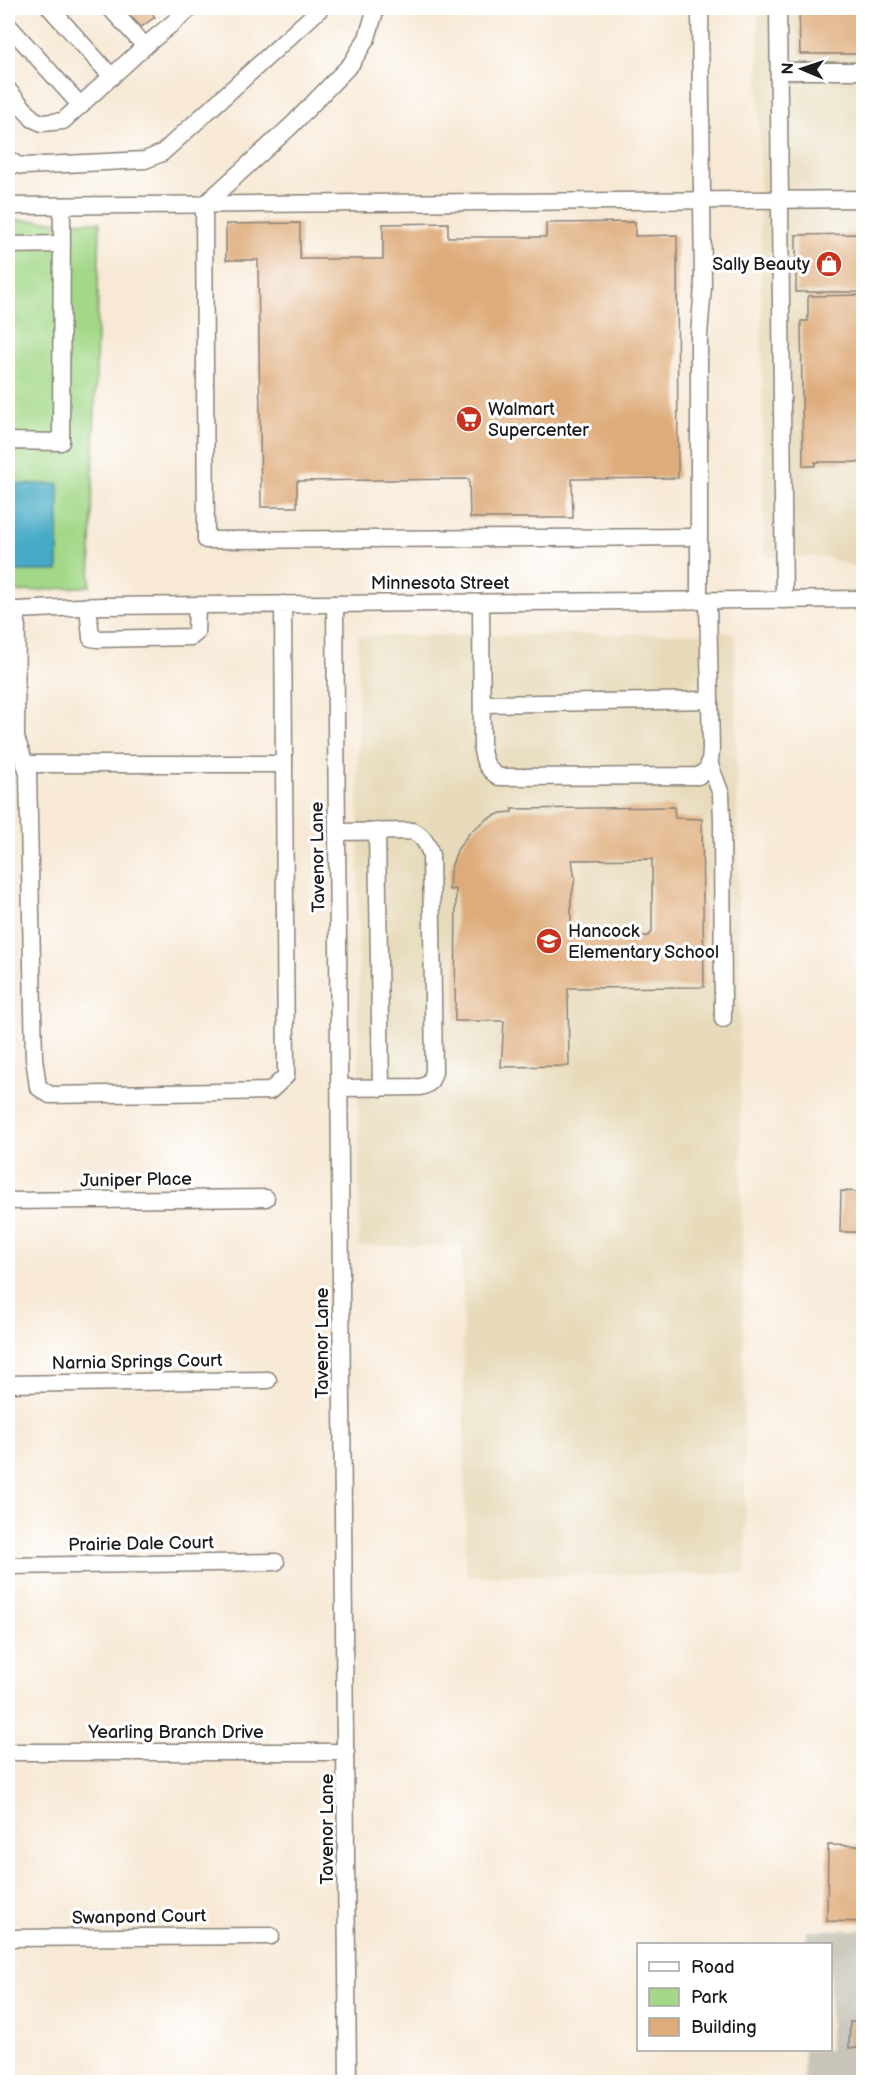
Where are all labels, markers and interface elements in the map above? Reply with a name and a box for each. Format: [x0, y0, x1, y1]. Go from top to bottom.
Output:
north arrow [772, 39, 832, 99]
text: N [779, 62, 798, 75]
shop icon: Sally Beauty [814, 249, 844, 279]
place label: Sally Beauty [712, 254, 811, 275]
place label: Walmart Supercenter [488, 399, 589, 441]
supermarket icon: Walmart Supercenter [454, 404, 484, 434]
street label: Minnesota Street [371, 573, 510, 594]
street label: Tavenor Lane [307, 801, 329, 913]
place label: Hancock Elementary School [568, 921, 719, 963]
school or university icon: Hancock Elementary School [534, 926, 564, 956]
street label: Juniper Place [80, 1169, 192, 1191]
street label: Tavenor Lane [312, 1287, 333, 1398]
street label: Narnia Springs Court [51, 1350, 223, 1374]
street label: Prairie Dale Court [68, 1532, 214, 1556]
street label: Yearling Branch Drive [87, 1722, 264, 1743]
street label: Tavenor Lane [317, 1773, 338, 1884]
street label: Swanpond Court [72, 1905, 207, 1929]
legend [637, 1943, 832, 2051]
text: Road [691, 1957, 735, 1978]
text: Park [691, 1987, 727, 2008]
text: Building [691, 2017, 757, 2038]

